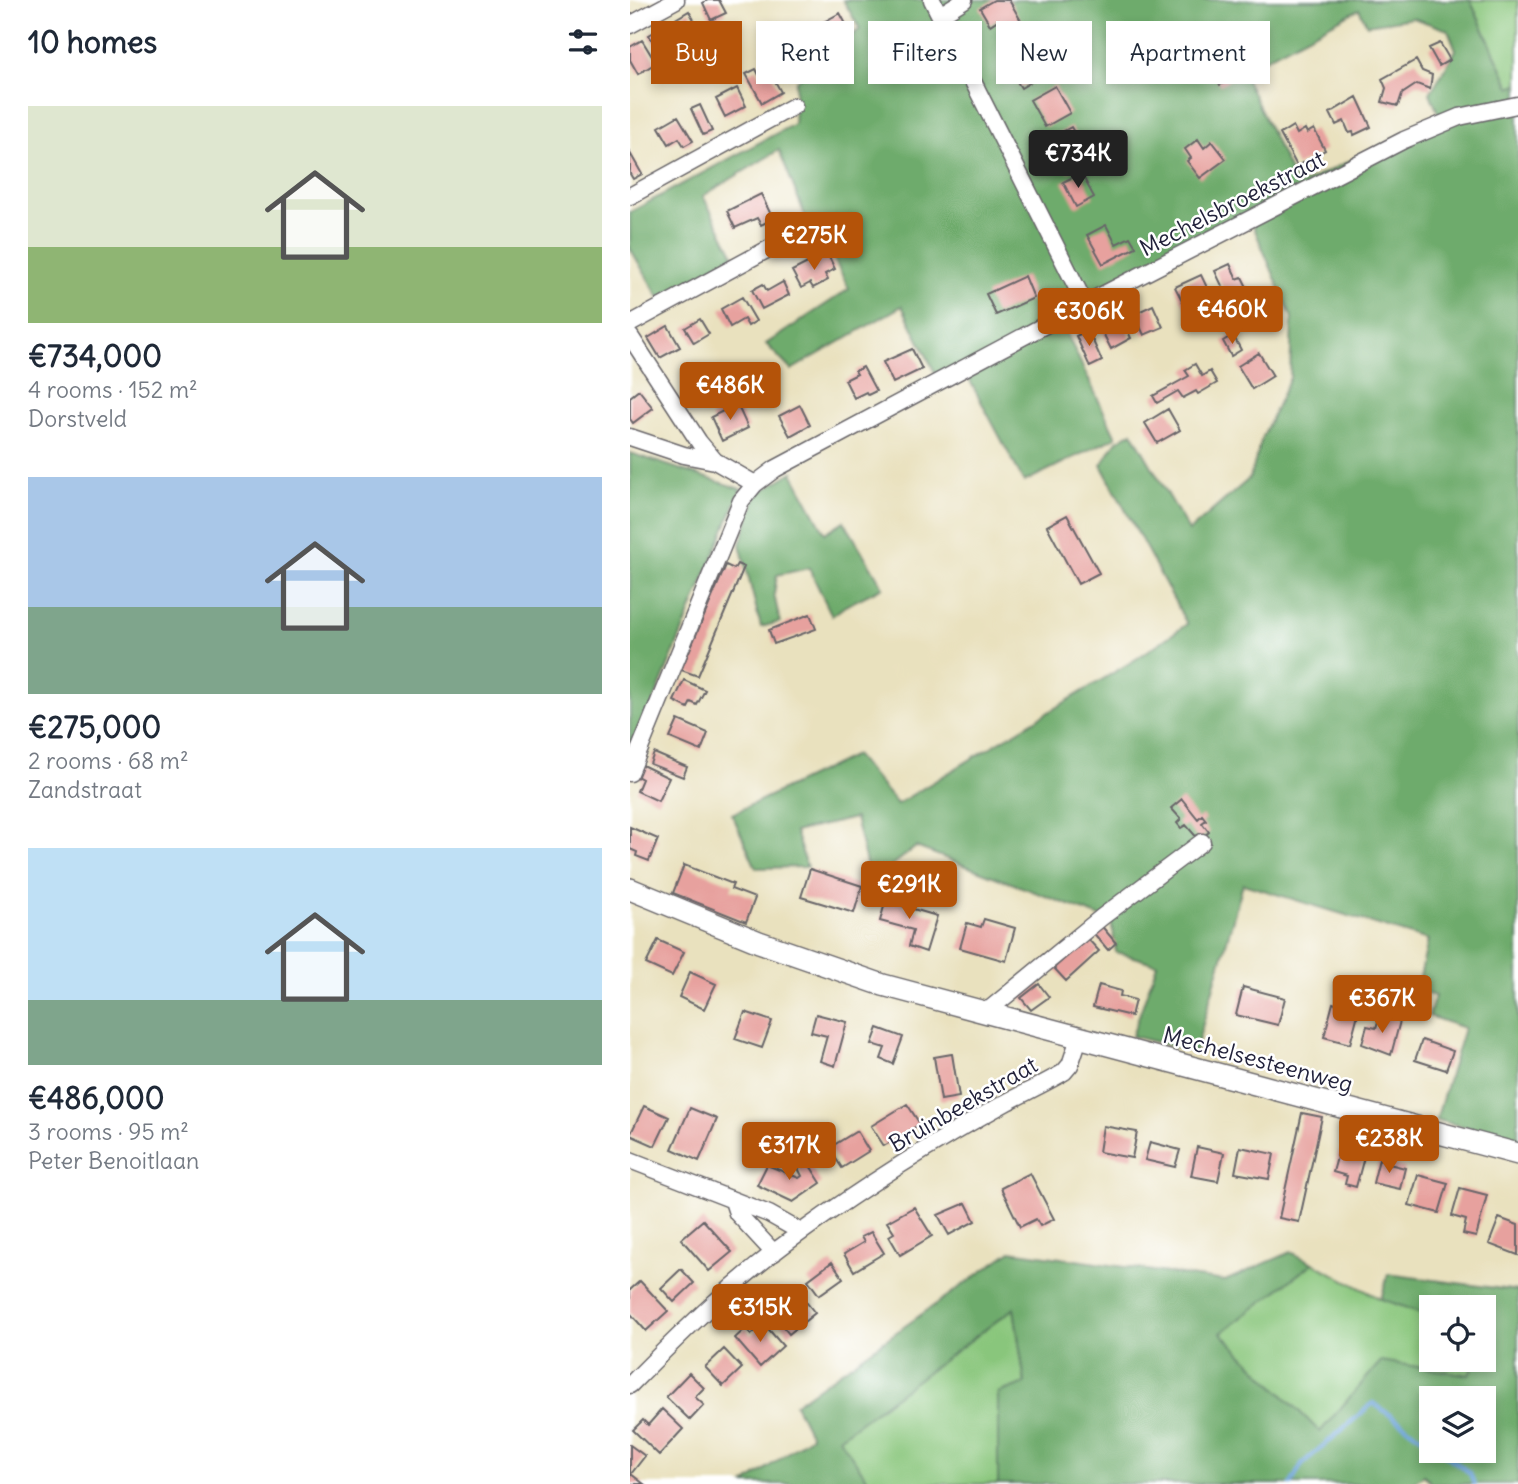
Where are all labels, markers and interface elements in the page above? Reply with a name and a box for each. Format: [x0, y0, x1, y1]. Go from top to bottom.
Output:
chip: Buy [651, 21, 742, 84]
chip: Rent [756, 21, 854, 84]
chip: Filters [868, 21, 982, 84]
chip: New [996, 21, 1092, 84]
chip: Apartment [1106, 21, 1270, 84]
text: 10 homes [28, 23, 157, 61]
icon: filters [564, 23, 602, 61]
pin: €734K [1029, 130, 1127, 190]
text: €734K [1045, 138, 1111, 167]
street label: Mechelsbroekstraat [1134, 144, 1330, 262]
icon: home [252, 152, 378, 278]
pin: €275K [765, 212, 863, 272]
text: €275K [781, 220, 847, 249]
pin: €460K [1183, 286, 1281, 346]
pin: €306K [1040, 288, 1138, 348]
text: €460K [1197, 294, 1267, 323]
text: €306K [1054, 296, 1124, 325]
text: €734,000 [28, 337, 162, 375]
pin: €486K [681, 362, 779, 422]
text: €486K [696, 370, 764, 399]
text: 4 rooms · 152 m² [28, 375, 198, 404]
text: Dorstveld [28, 404, 127, 433]
icon: home [252, 523, 378, 649]
text: €275,000 [28, 708, 161, 746]
text: 2 rooms · 68 m² [28, 746, 189, 775]
text: Zandstraat [28, 775, 142, 804]
pin: €291K [860, 862, 958, 921]
text: €291K [877, 869, 941, 898]
icon: home [252, 894, 378, 1020]
pin: €367K [1333, 976, 1431, 1035]
text: €367K [1349, 983, 1415, 1012]
street label: Mechelsesteenweg [1160, 1020, 1356, 1098]
street label: Bruinbeekstraat [884, 1050, 1043, 1158]
text: €486,000 [28, 1079, 164, 1117]
pin: €238K [1340, 1116, 1438, 1175]
text: 3 rooms · 95 m² [28, 1117, 189, 1146]
pin: €317K [740, 1122, 838, 1182]
text: €238K [1355, 1123, 1423, 1152]
text: €317K [758, 1130, 820, 1159]
text: Peter Benoitlaan [28, 1146, 199, 1175]
pin: €315K [711, 1284, 809, 1344]
text: €315K [728, 1292, 792, 1321]
map controls [1419, 1295, 1496, 1463]
button: locate [1419, 1295, 1496, 1372]
button: layers [1419, 1386, 1496, 1463]

